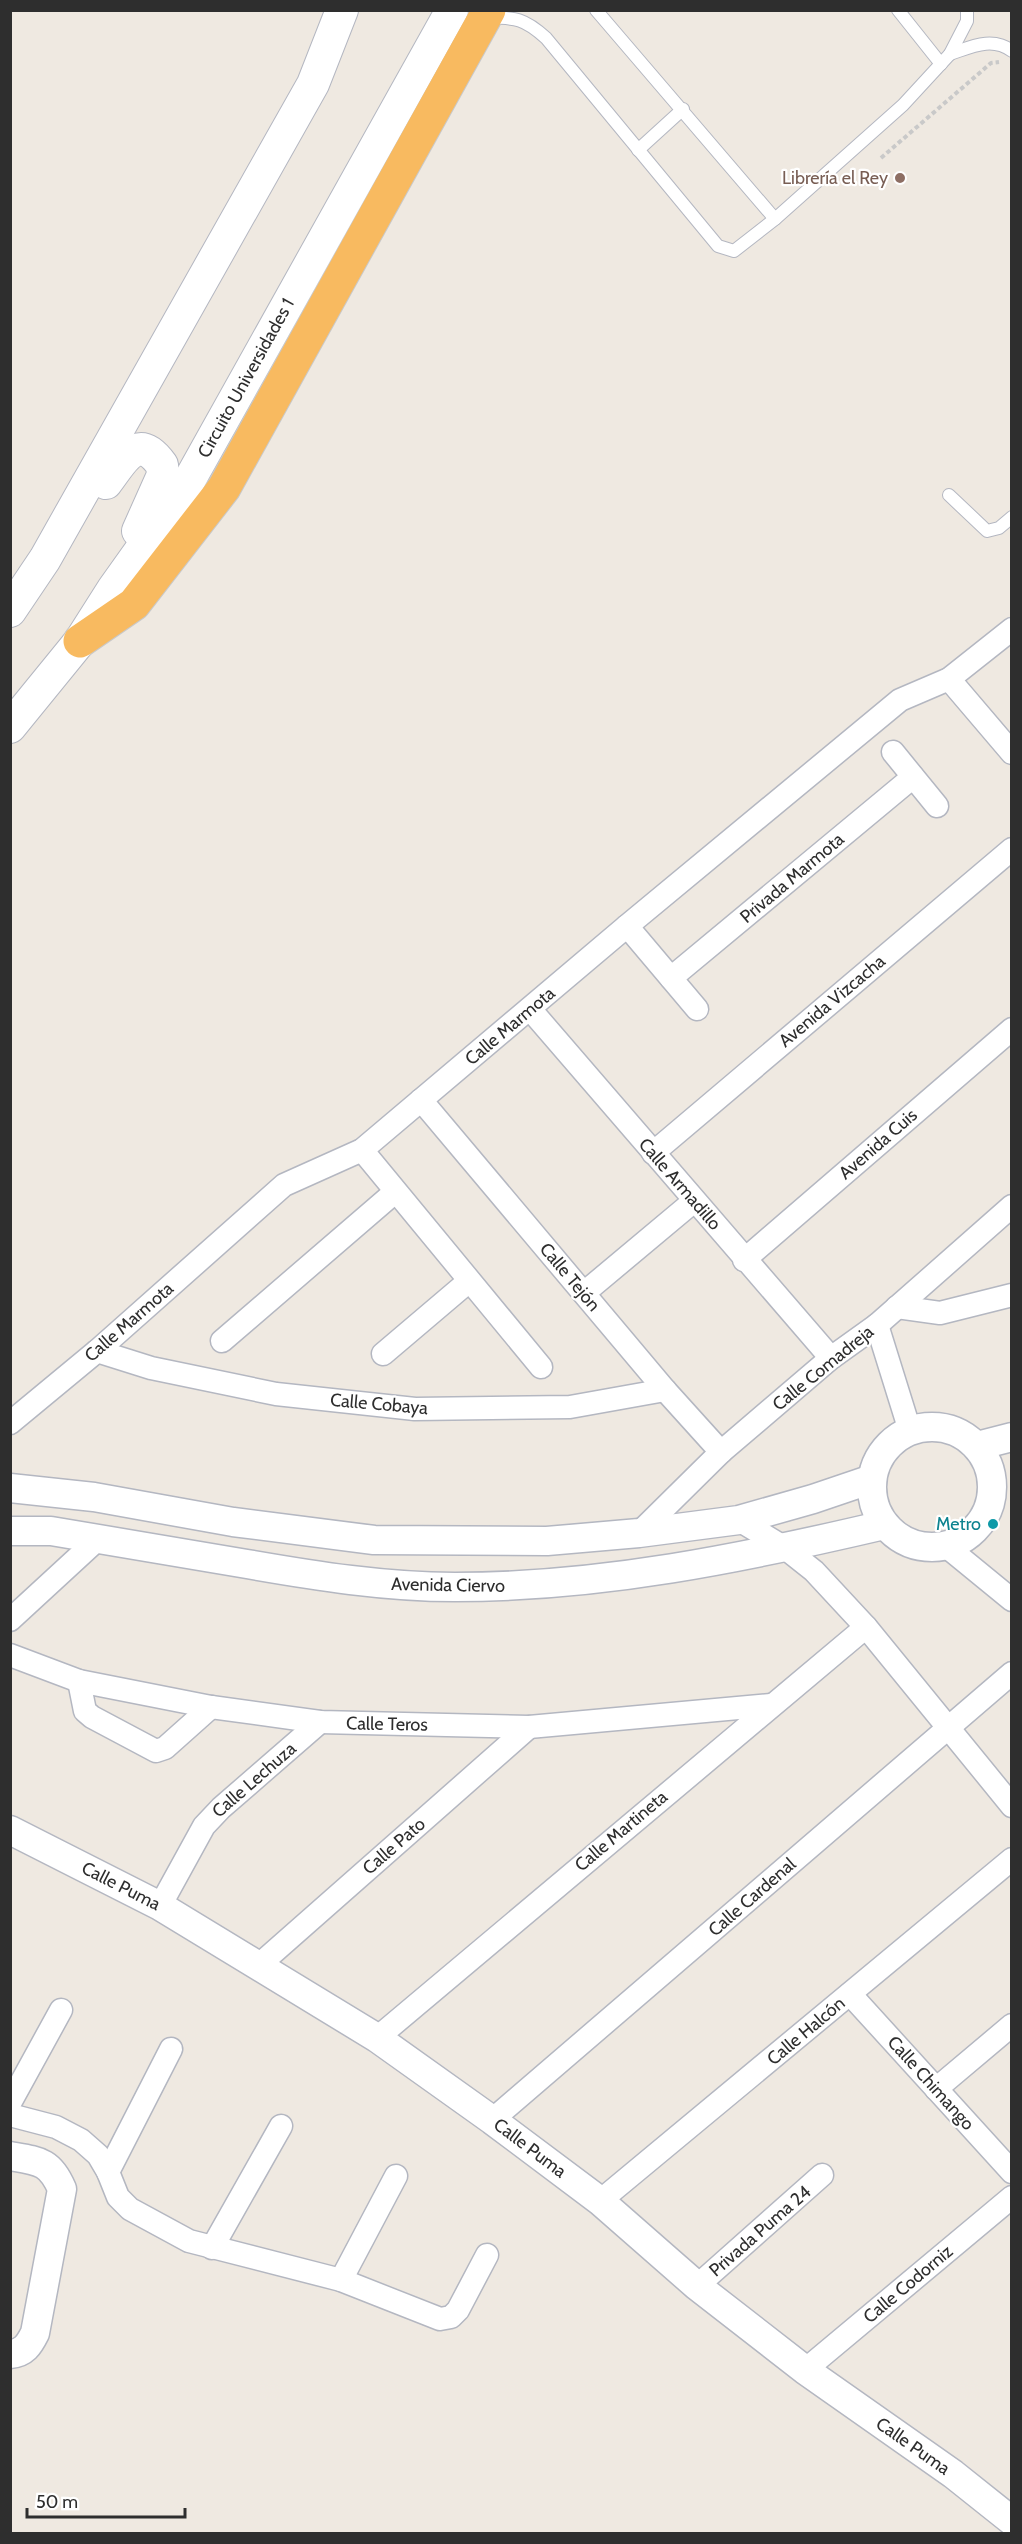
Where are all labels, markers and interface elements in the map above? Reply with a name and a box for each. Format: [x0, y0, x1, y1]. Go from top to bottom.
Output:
place label: Librería el Rey [782, 167, 888, 189]
marker: Librería el Rey [893, 171, 907, 185]
street label: Circuito Universidades 1 [193, 294, 299, 462]
street label: Privada Marmota [736, 828, 849, 928]
street label: Avenida Vizcacha [774, 950, 890, 1052]
street label: Calle Marmota [461, 982, 560, 1070]
street label: Avenida Cuis [834, 1104, 922, 1184]
street label: Calle Armadillo [634, 1133, 726, 1235]
street label: Calle Tejón [535, 1238, 605, 1316]
street label: Calle Marmota [80, 1277, 178, 1367]
street label: Calle Comadreja [768, 1320, 878, 1415]
street label: Calle Cobaya [329, 1389, 429, 1419]
place label: Metro [936, 1513, 981, 1535]
marker: Metro [986, 1517, 1000, 1531]
street label: Avenida Ciervo [391, 1573, 505, 1597]
street label: Calle Teros [346, 1712, 428, 1736]
street label: Calle Lechuza [208, 1737, 301, 1822]
street label: Calle Martineta [570, 1786, 672, 1876]
street label: Calle Pato [358, 1813, 430, 1879]
street label: Calle Cardenal [704, 1853, 801, 1941]
street label: Calle Puma [78, 1857, 164, 1915]
street label: Calle Halcón [763, 1992, 849, 2070]
street label: Calle Chimango [883, 2031, 979, 2135]
street label: Calle Puma [489, 2114, 571, 2183]
street label: Privada Puma 24 [705, 2181, 815, 2281]
street label: Calle Codorniz [859, 2240, 958, 2328]
street label: Calle Puma [872, 2412, 955, 2480]
scale bar [27, 2481, 184, 2519]
text: 50 m [36, 2491, 78, 2513]

